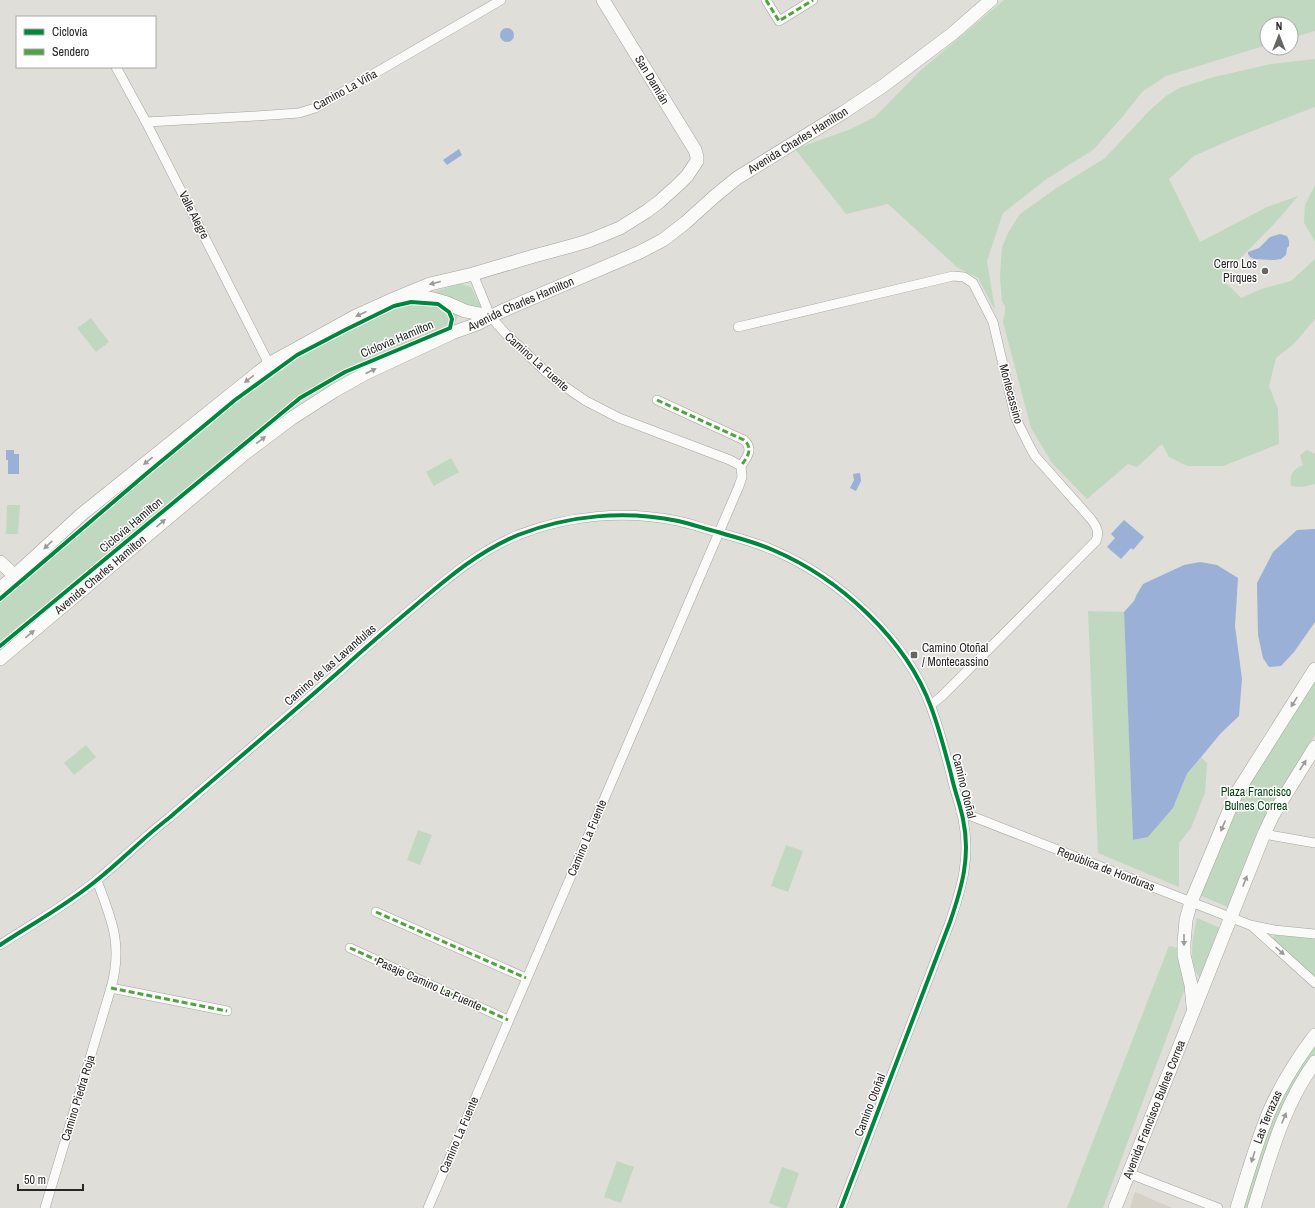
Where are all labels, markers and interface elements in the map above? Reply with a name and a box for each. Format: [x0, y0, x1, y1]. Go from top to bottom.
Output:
legend [16, 16, 156, 68]
north arrow [1259, 16, 1299, 56]
text: N [1276, 19, 1282, 33]
text: Ciclovía [52, 24, 88, 40]
text: Sendero [52, 44, 89, 60]
street label: San Damián [631, 52, 673, 108]
street label: Camino La Viña [310, 66, 380, 114]
street label: Avenida Charles Hamilton [744, 104, 851, 178]
street label: Valle Alegre [175, 188, 213, 242]
place label: Cerro Los Pirques [1214, 256, 1257, 286]
marker: Cerro Los Pirques [1260, 266, 1270, 276]
street label: Avenida Charles Hamilton [465, 273, 576, 335]
one-way arrow [429, 280, 441, 286]
one-way arrow [355, 311, 366, 317]
street label: Ciclovia Hamilton [358, 316, 436, 362]
street label: Camino La Fuente [501, 329, 573, 395]
street label: Montecassino [995, 362, 1027, 426]
one-way arrow [365, 368, 377, 374]
one-way arrow [243, 375, 254, 384]
one-way arrow [256, 436, 267, 444]
one-way arrow [142, 457, 153, 466]
street label: Ciclovia Hamilton [96, 494, 166, 556]
one-way arrow [156, 519, 167, 528]
street label: Avenida Charles Hamilton [50, 532, 149, 618]
one-way arrow [43, 540, 53, 550]
street label: Camino de las Lavandulas [281, 621, 379, 709]
one-way arrow [25, 629, 35, 638]
place label: Camino Otoñal / Montecassino [922, 640, 989, 670]
marker: Camino Otoñal / Montecassino [909, 650, 919, 660]
one-way arrow [1291, 696, 1298, 708]
street label: Camino Otoñal [948, 752, 980, 820]
one-way arrow [1299, 760, 1307, 770]
park label: Plaza Francisco Bulnes Correa [1221, 784, 1291, 814]
street label: Camino La Fuente [564, 797, 610, 879]
one-way arrow [1219, 821, 1225, 833]
street label: República de Honduras [1055, 843, 1157, 895]
one-way arrow [1243, 875, 1249, 887]
one-way arrow [1181, 934, 1187, 947]
one-way arrow [1275, 946, 1285, 956]
street label: Pasaje Camino La Fuente [374, 953, 484, 1015]
street label: Avenida Francisco Bulnes Correa [1119, 1037, 1189, 1182]
street label: Camino Piedra Roja [57, 1053, 99, 1143]
street label: Camino Otoñal [851, 1071, 889, 1139]
street label: Las Terrazas [1250, 1088, 1286, 1146]
street label: Camino La Fuente [436, 1094, 482, 1176]
one-way arrow [1281, 1112, 1287, 1123]
one-way arrow [1250, 1151, 1256, 1163]
scale bar [18, 1166, 83, 1192]
text: 50 m [24, 1172, 46, 1188]

